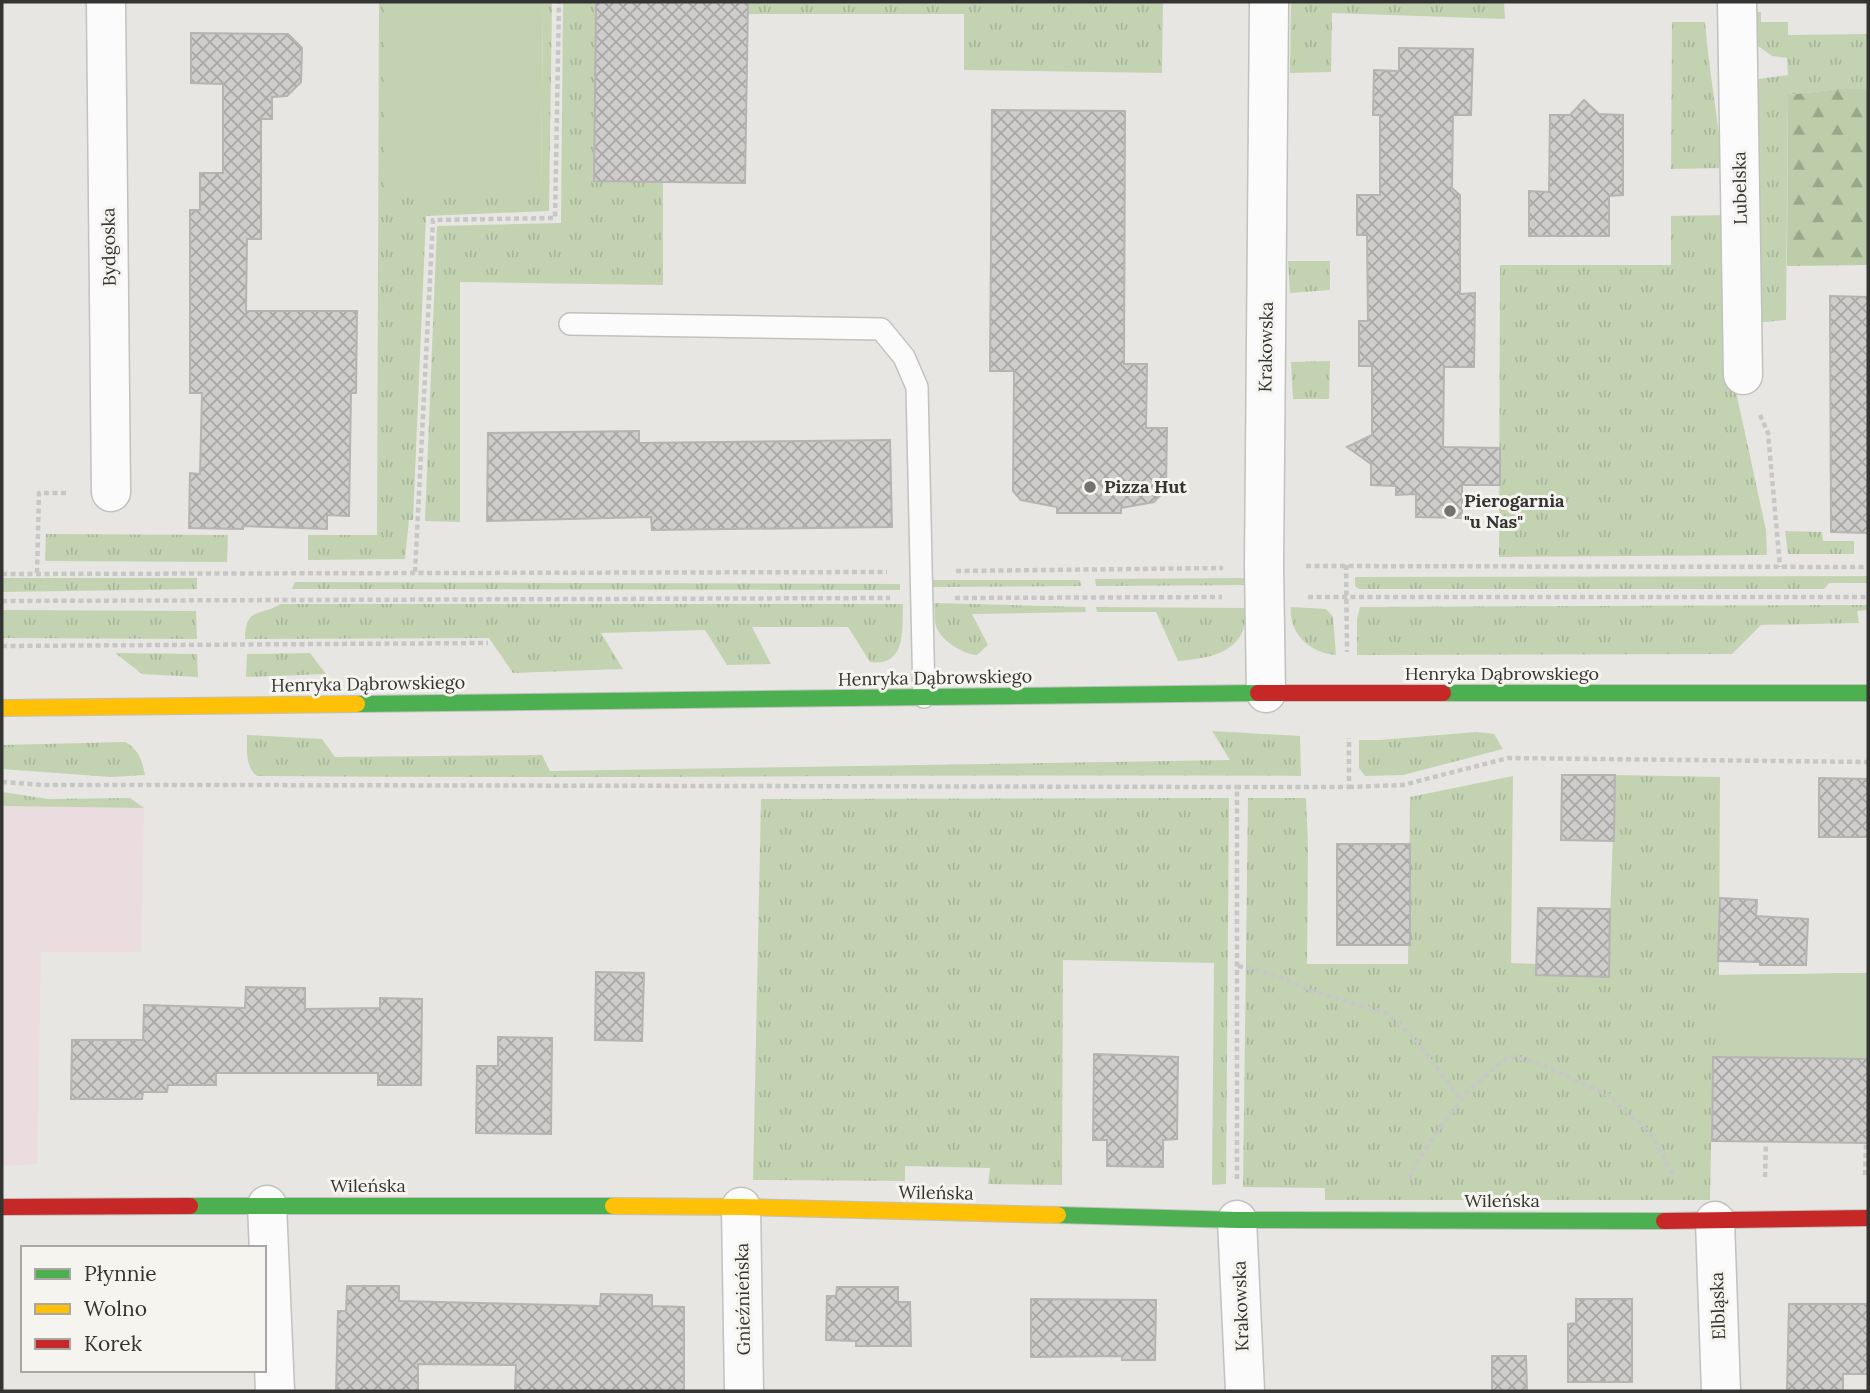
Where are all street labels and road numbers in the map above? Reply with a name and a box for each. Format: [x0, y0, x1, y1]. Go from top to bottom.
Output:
street label: Lubelska [1727, 151, 1752, 225]
street label: Bydgoska [96, 207, 121, 287]
street label: Krakowska [1253, 301, 1278, 393]
street label: Henryka Dąbrowskiego [1405, 662, 1599, 685]
street label: Henryka Dąbrowskiego [838, 664, 1032, 691]
street label: Henryka Dąbrowskiego [271, 670, 465, 697]
street label: Wileńska [330, 1174, 406, 1197]
street label: Wileńska [898, 1180, 974, 1205]
street label: Wileńska [1464, 1189, 1540, 1212]
street label: Gnieźnieńska [730, 1243, 755, 1355]
street label: Krakowska [1227, 1260, 1254, 1352]
street label: Elbląska [1705, 1272, 1730, 1340]

